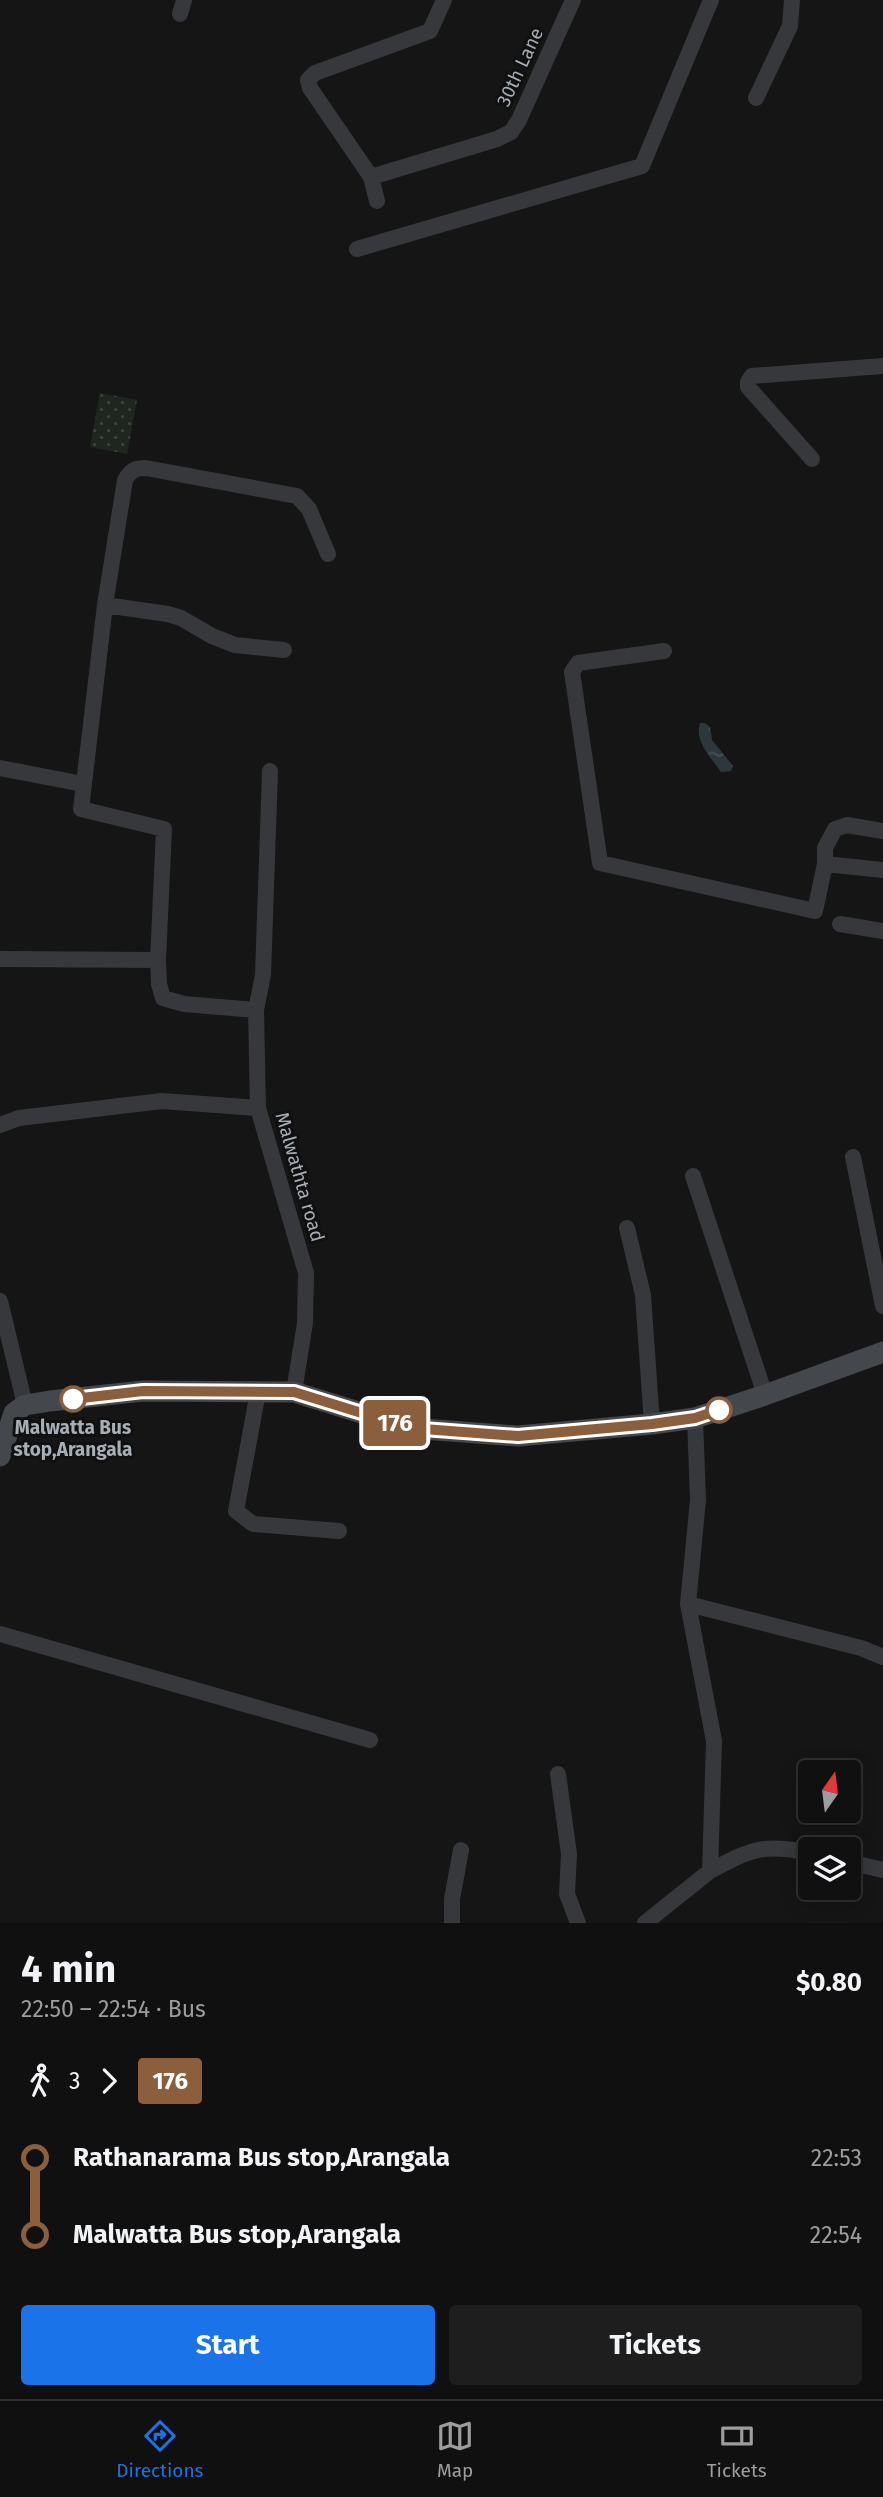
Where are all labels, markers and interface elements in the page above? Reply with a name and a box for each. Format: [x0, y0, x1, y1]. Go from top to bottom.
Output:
street label: 30th Lane [492, 24, 548, 110]
street label: Malwathta road [271, 1110, 329, 1244]
marker: Malwatta Bus stop,Arangala [60, 1386, 86, 1412]
unlabelled marker [706, 1397, 732, 1423]
line badge: 176 [355, 1400, 435, 1446]
text: 176 [377, 1409, 413, 1437]
place label: Malwatta Bus stop,Arangala [14, 1416, 132, 1461]
north arrow [798, 1760, 861, 1824]
map controls [798, 1760, 861, 1900]
button: layers [798, 1837, 861, 1900]
text: 4 min [21, 1946, 116, 1992]
text: $0.80 [796, 1967, 862, 1998]
text: 22:50 – 22:54 · Bus [21, 1995, 206, 2023]
icon: walk [21, 2062, 59, 2100]
icon: forward [90, 2062, 128, 2100]
text: 3 [69, 2067, 80, 2095]
text: 176 [152, 2067, 188, 2095]
text: Rathanarama Bus stop,Arangala [73, 2142, 450, 2173]
text: 22:53 [811, 2144, 862, 2172]
text: Malwatta Bus stop,Arangala [73, 2219, 401, 2250]
text: 22:54 [810, 2221, 862, 2249]
button: Start [21, 2305, 435, 2385]
button: Tickets [449, 2305, 862, 2385]
tab: Directions [116, 2417, 203, 2482]
tab: Map [436, 2417, 474, 2482]
tab: Tickets [707, 2417, 767, 2482]

